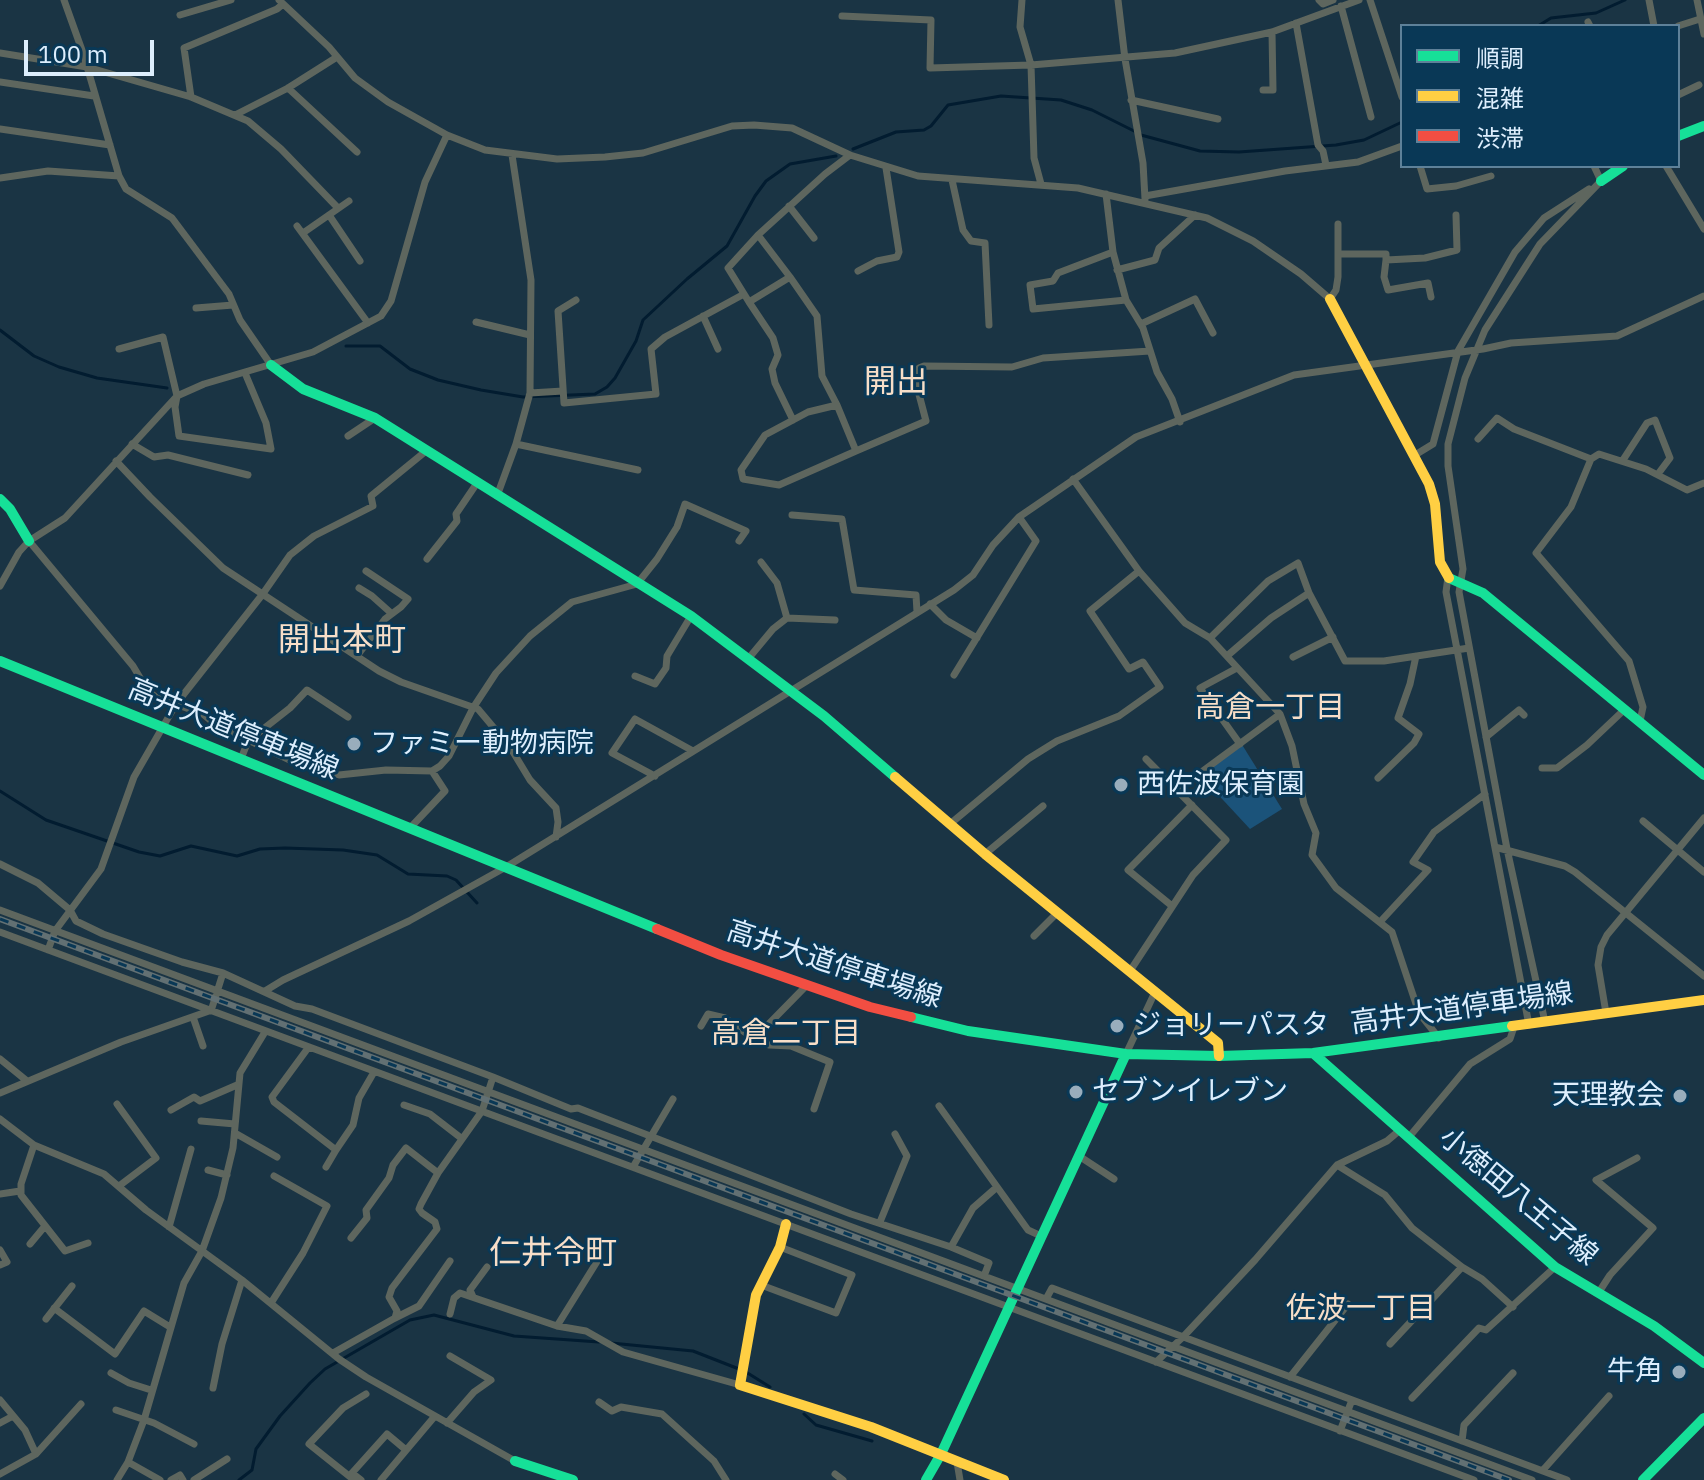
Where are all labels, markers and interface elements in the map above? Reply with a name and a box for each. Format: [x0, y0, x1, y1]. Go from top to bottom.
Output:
scale bar [28, 24, 158, 74]
legend [1400, 24, 1680, 168]
text: 100 m [38, 38, 108, 70]
text: 順調 [1476, 42, 1524, 74]
text: 混雑 [1476, 82, 1524, 114]
text: 渋滞 [1476, 122, 1524, 154]
district label: 開出 [864, 364, 928, 402]
district label: 開出本町 [278, 622, 406, 660]
street label: 高井大道停車場線 [123, 672, 343, 788]
district label: 高倉一丁目 [1195, 690, 1345, 726]
place label: ファミー動物病院 [370, 727, 594, 761]
marker: ファミー動物病院 [345, 735, 363, 753]
place label: 西佐波保育園 [1137, 768, 1305, 802]
marker: 西佐波保育園 [1112, 776, 1130, 794]
street label: 高井大道停車場線 [722, 914, 946, 1016]
street label: 高井大道停車場線 [1349, 977, 1575, 1041]
place label: ジョリーパスタ [1133, 1009, 1329, 1043]
district label: 高倉二丁目 [711, 1016, 861, 1052]
marker: ジョリーパスタ [1108, 1017, 1126, 1035]
place label: セブンイレブン [1092, 1075, 1288, 1109]
place label: 天理教会 [1552, 1079, 1664, 1113]
marker: セブンイレブン [1067, 1083, 1085, 1101]
marker: 天理教会 [1671, 1087, 1689, 1105]
street label: 小徳田八王子線 [1432, 1121, 1604, 1273]
district label: 仁井令町 [489, 1235, 617, 1273]
district label: 佐波一丁目 [1286, 1291, 1436, 1327]
place label: 牛角 [1607, 1355, 1663, 1389]
marker: 牛角 [1670, 1363, 1688, 1381]

